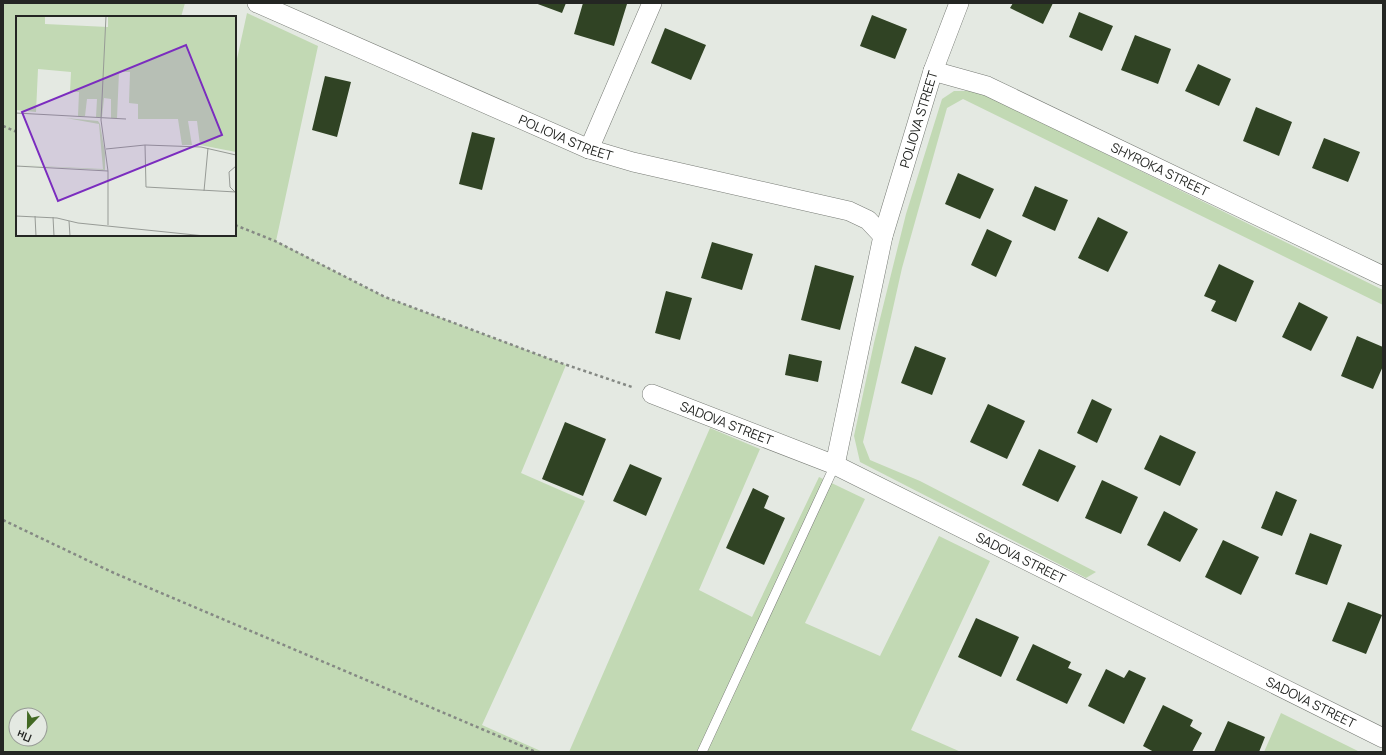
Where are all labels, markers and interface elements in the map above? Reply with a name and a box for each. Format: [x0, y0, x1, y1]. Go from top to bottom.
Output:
inset map [16, 16, 236, 236]
street label: POLIOVA STREET [895, 68, 942, 170]
street label: POLIOVA STREET [516, 110, 615, 165]
street label: SHYROKA STREET [1108, 138, 1212, 200]
street label: SADOVA STREET [677, 397, 776, 449]
street label: SADOVA STREET [973, 528, 1069, 588]
street label: SADOVA STREET [1263, 672, 1359, 732]
north arrow [8, 707, 48, 747]
text: Пн [14, 727, 34, 746]

